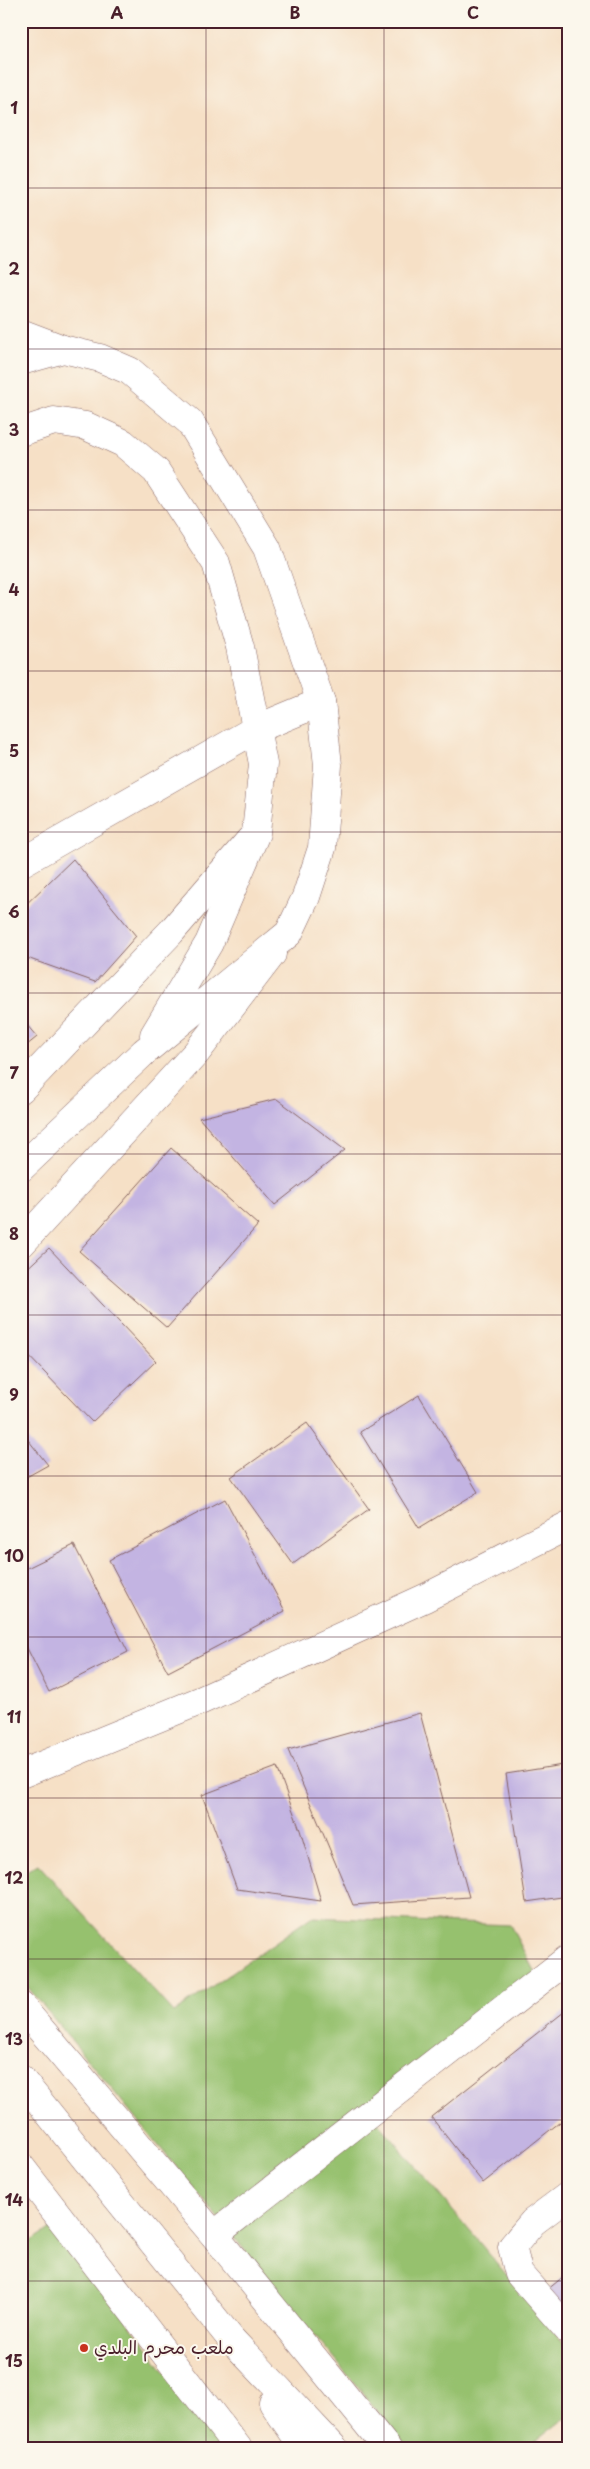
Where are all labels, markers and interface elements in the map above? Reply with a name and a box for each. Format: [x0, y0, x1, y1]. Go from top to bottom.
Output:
text: A [111, 0, 124, 24]
text: B [290, 0, 301, 24]
text: C [467, 0, 479, 24]
text: 1 [10, 95, 18, 119]
text: 2 [8, 256, 20, 280]
text: 3 [9, 417, 19, 441]
text: 4 [9, 577, 20, 601]
text: 5 [9, 738, 19, 762]
text: 6 [8, 899, 20, 923]
text: 7 [9, 1060, 19, 1084]
text: 8 [9, 1221, 19, 1245]
text: 9 [9, 1382, 19, 1406]
text: 10 [4, 1543, 24, 1567]
text: 11 [7, 1704, 21, 1728]
text: 12 [5, 1865, 23, 1889]
text: 13 [5, 2026, 23, 2050]
text: 14 [5, 2187, 23, 2211]
place label: ملعب محرم البلدي [94, 2333, 234, 2362]
marker: ملعب محرم البلدي [78, 2342, 90, 2354]
text: 15 [5, 2348, 23, 2372]

